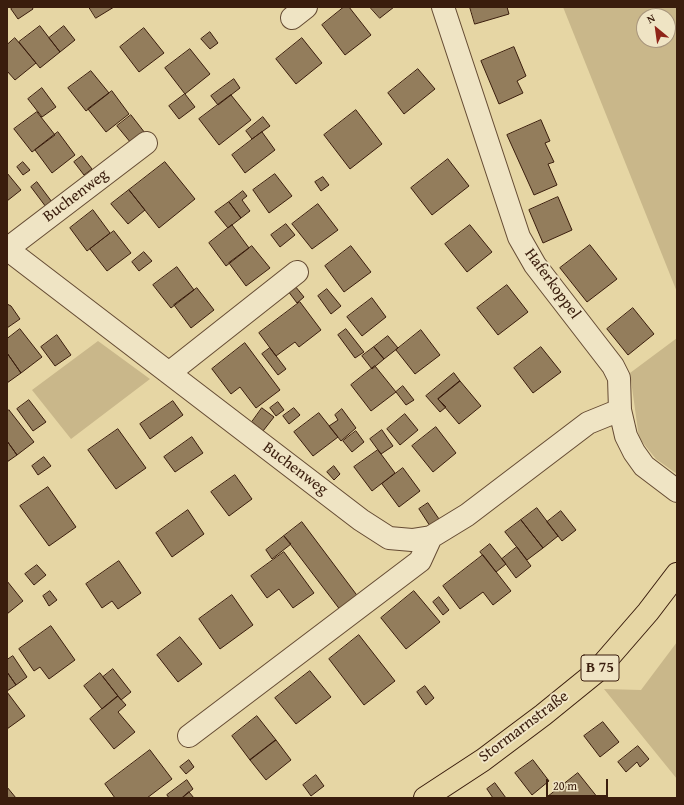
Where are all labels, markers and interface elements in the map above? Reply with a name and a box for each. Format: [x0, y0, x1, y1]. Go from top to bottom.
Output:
north arrow [636, 8, 676, 48]
text: N [644, 10, 658, 27]
street label: Buchenweg [40, 165, 112, 227]
street label: Haferkoppel [520, 245, 584, 323]
street label: Buchenweg [259, 438, 331, 500]
road number: B 75 [581, 655, 619, 681]
street label: Stormarnstraße [475, 687, 573, 767]
scale bar [548, 771, 610, 797]
text: 20 m [553, 777, 577, 794]

